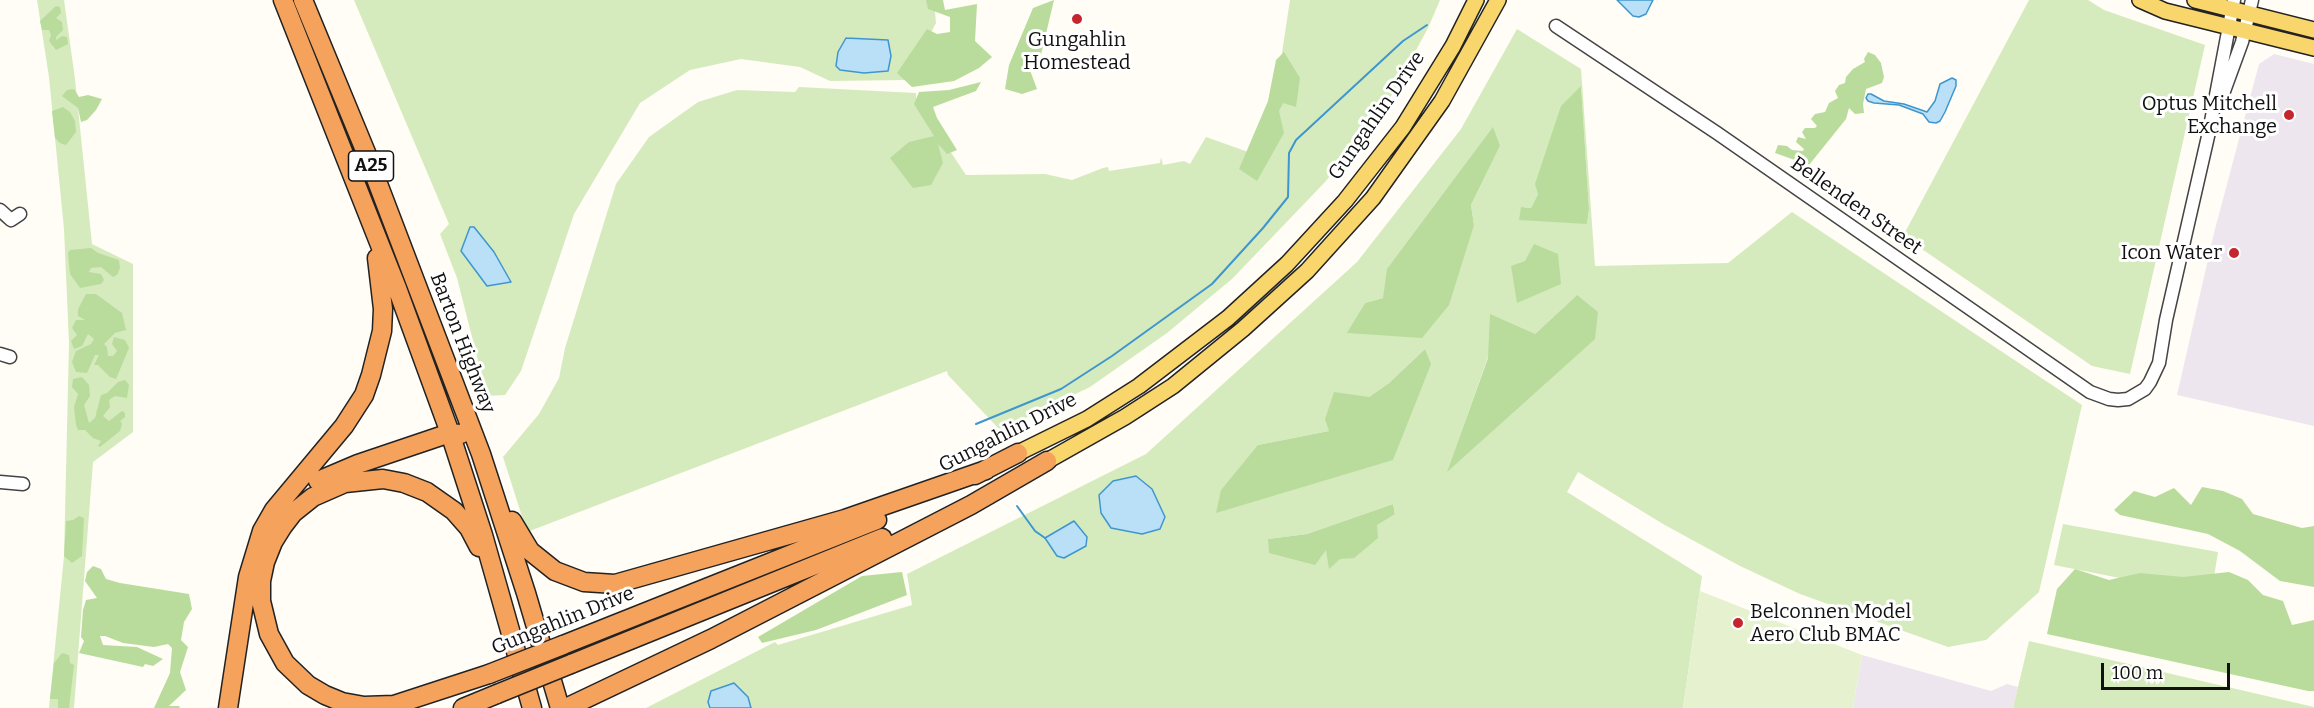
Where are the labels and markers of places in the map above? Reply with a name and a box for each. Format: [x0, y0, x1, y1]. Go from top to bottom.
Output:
marker: Gungahlin Homestead [1070, 12, 1084, 26]
place label: Gungahlin Homestead [1023, 28, 1131, 75]
place label: Optus Mitchell Exchange [2142, 92, 2277, 139]
marker: Optus Mitchell Exchange [2282, 108, 2296, 122]
place label: Icon Water [2121, 241, 2222, 265]
marker: Icon Water [2227, 246, 2241, 260]
place label: Belconnen Model Aero Club BMAC [1750, 600, 1911, 647]
marker: Belconnen Model Aero Club BMAC [1731, 616, 1745, 630]

